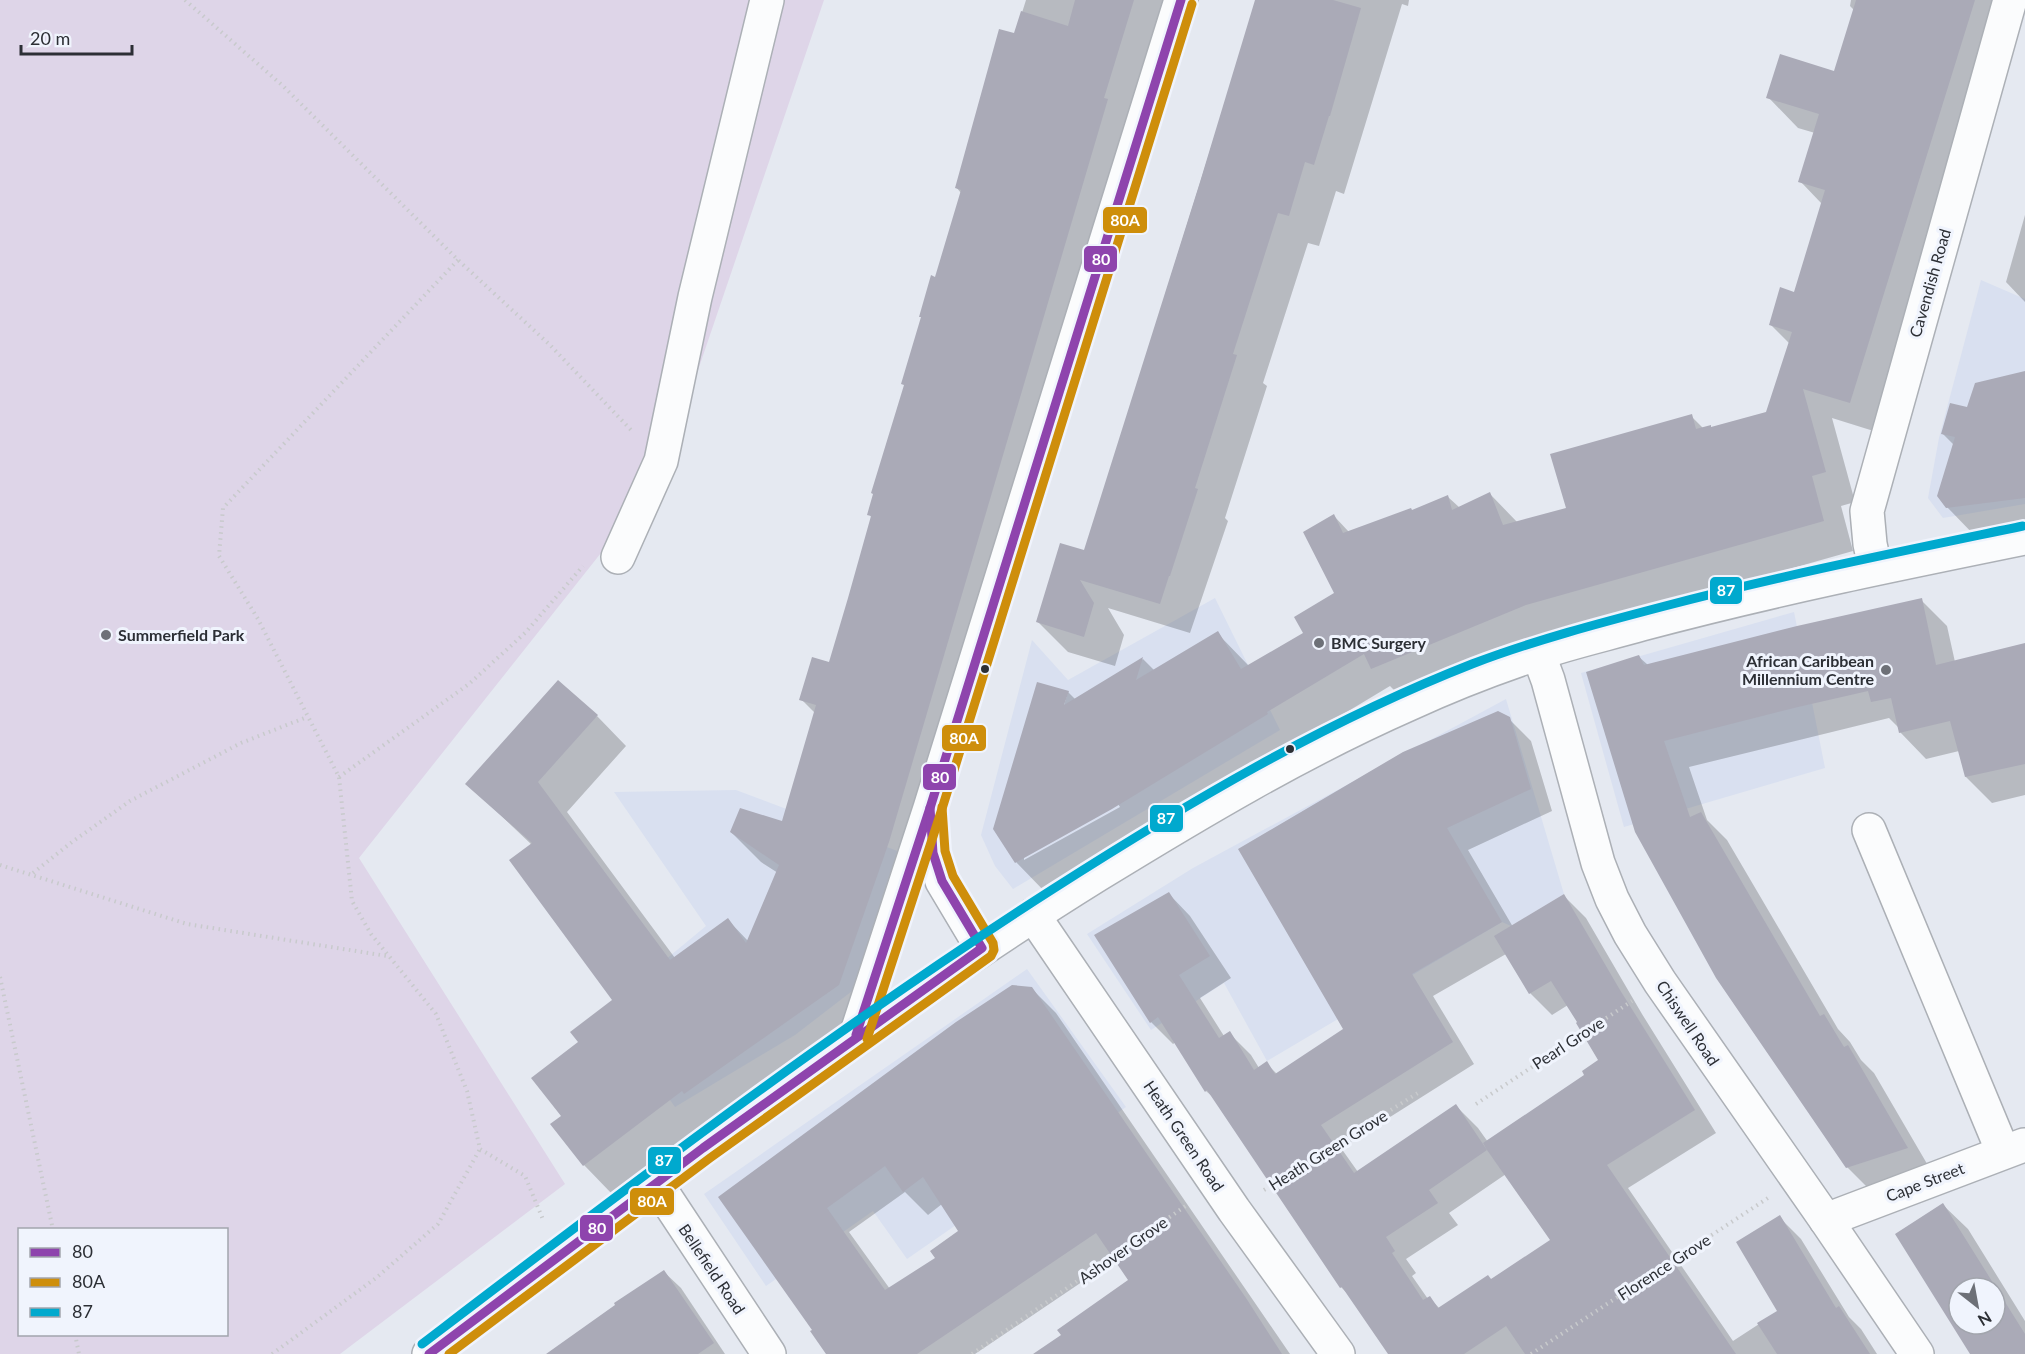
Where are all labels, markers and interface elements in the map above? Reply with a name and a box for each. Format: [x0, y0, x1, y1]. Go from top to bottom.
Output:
scale bar [21, 18, 132, 56]
text: 20 m [30, 27, 70, 49]
line badge: 80A [1102, 206, 1148, 234]
text: 80A [1110, 210, 1141, 229]
street label: Cavendish Road [1905, 226, 1954, 339]
line badge: 80 [1083, 245, 1118, 273]
text: 80 [1092, 249, 1110, 268]
line badge: 87 [1709, 576, 1743, 605]
text: 87 [1717, 580, 1735, 599]
place label: Summerfield Park [118, 625, 245, 644]
marker: Summerfield Park [99, 628, 113, 642]
place label: BMC Surgery [1331, 633, 1426, 652]
marker: BMC Surgery [1312, 636, 1326, 650]
place label: African Caribbean Millennium Centre [1742, 651, 1874, 688]
unlabelled marker [979, 663, 991, 675]
marker: African Caribbean Millennium Centre [1879, 663, 1893, 677]
line badge: 80A [941, 724, 987, 752]
text: 80A [949, 728, 980, 747]
unlabelled marker [1284, 743, 1296, 755]
line badge: 80 [922, 763, 957, 791]
text: 80 [931, 767, 949, 786]
line badge: 87 [1149, 804, 1184, 833]
text: 87 [1157, 808, 1175, 827]
street label: Chiswell Road [1653, 977, 1724, 1069]
street label: Pearl Grove [1528, 1012, 1607, 1073]
street label: Heath Green Road [1140, 1077, 1228, 1195]
street label: Heath Green Grove [1265, 1105, 1391, 1194]
line badge: 87 [647, 1146, 682, 1175]
text: 87 [655, 1150, 673, 1169]
street label: Cape Street [1883, 1158, 1967, 1205]
line badge: 80A [629, 1187, 675, 1216]
text: 80A [637, 1191, 668, 1210]
street label: Ashover Grove [1075, 1212, 1171, 1287]
line badge: 80 [579, 1214, 614, 1242]
text: 80 [588, 1218, 606, 1237]
street label: Bellefield Road [675, 1220, 750, 1317]
legend [18, 1228, 228, 1336]
street label: Florence Grove [1614, 1229, 1714, 1304]
text: 80 [72, 1240, 93, 1262]
text: 80A [72, 1270, 106, 1292]
north arrow [1947, 1276, 2007, 1336]
text: 87 [72, 1300, 93, 1322]
text: N [1975, 1308, 1995, 1331]

